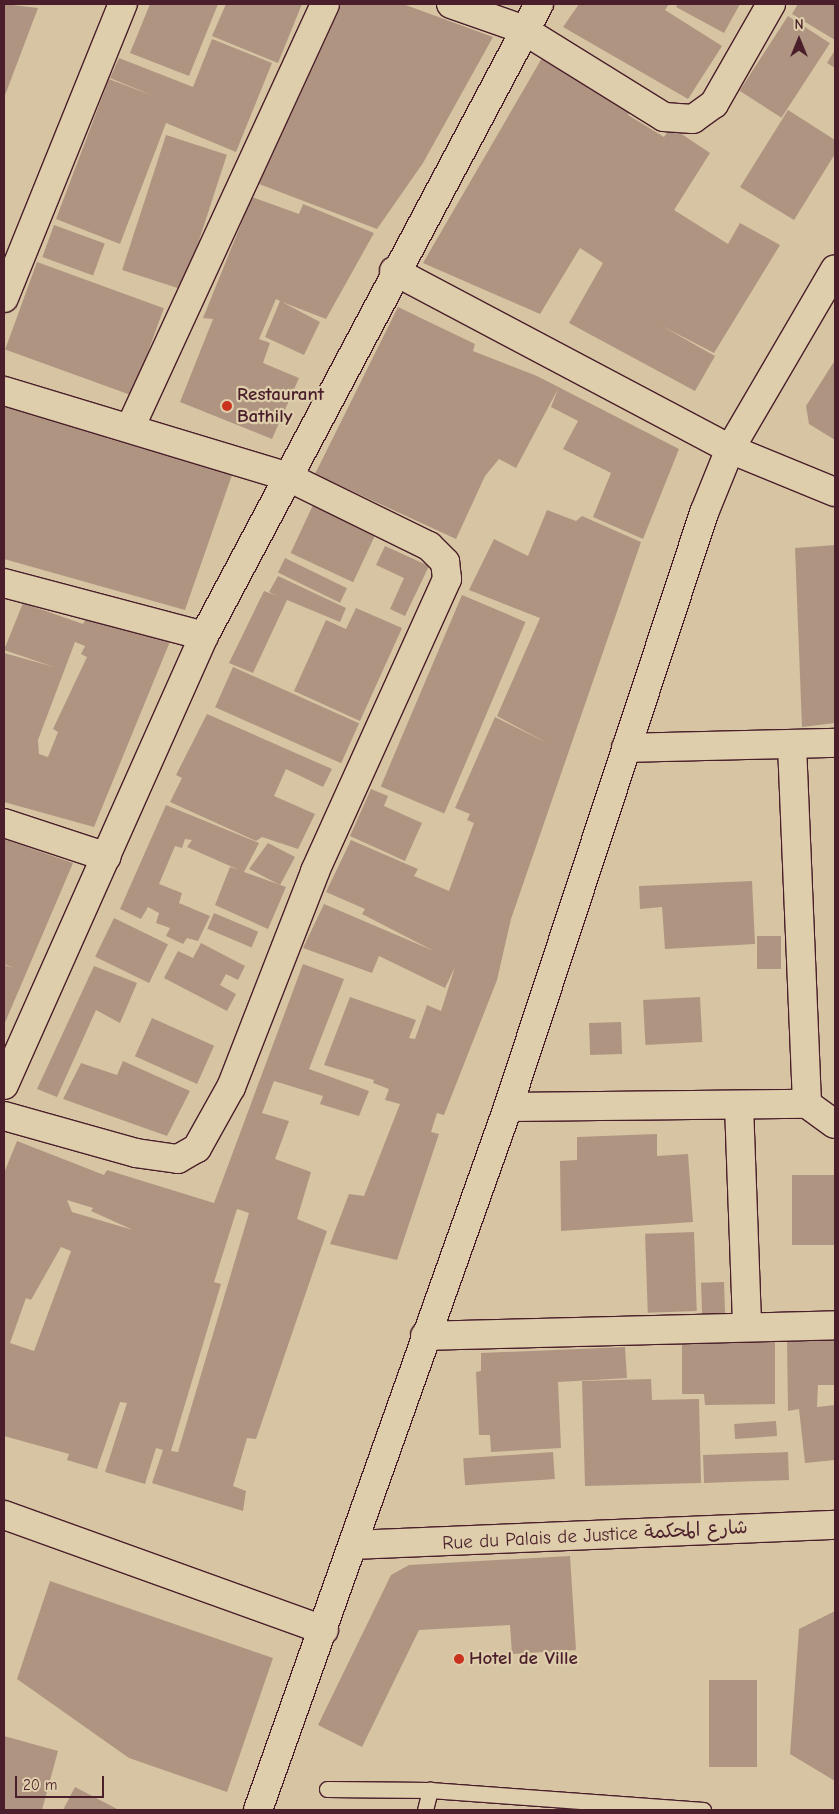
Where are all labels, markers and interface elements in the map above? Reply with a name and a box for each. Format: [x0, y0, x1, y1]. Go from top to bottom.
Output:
north arrow [774, 15, 824, 65]
text: N [794, 16, 804, 33]
place label: Restaurant Bathily [237, 384, 324, 428]
marker: Restaurant Bathily [221, 400, 233, 412]
street label: Rue du Palais de Justice شارع المحكمة [442, 1517, 748, 1555]
place label: Hotel de Ville [469, 1648, 578, 1670]
marker: Hotel de Ville [453, 1653, 465, 1665]
scale bar [18, 1766, 106, 1798]
text: 20 m [23, 1776, 57, 1794]

